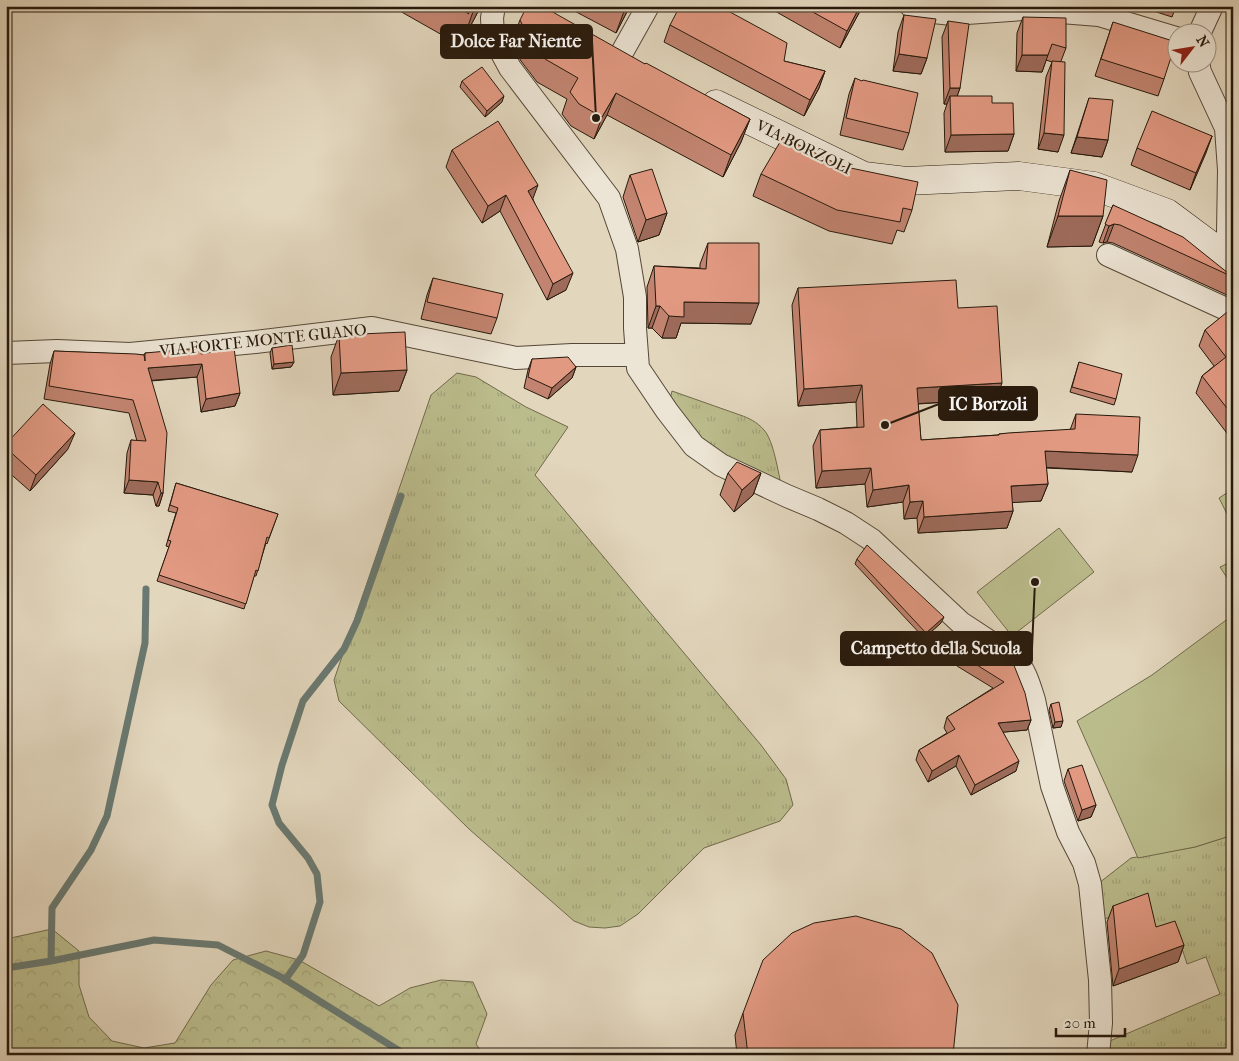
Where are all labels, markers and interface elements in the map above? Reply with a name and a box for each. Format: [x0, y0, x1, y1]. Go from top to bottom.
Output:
north arrow [1166, 22, 1216, 72]
callout: Dolce Far Niente [441, 25, 592, 58]
text: Dolce Far Niente [451, 31, 582, 52]
text: N [1193, 33, 1213, 51]
street label: VIA BORZOLI [752, 115, 855, 178]
street label: VIA FORTE MONTE GUANO [157, 320, 368, 360]
callout: IC Borzoli [939, 387, 1037, 420]
text: IC Borzoli [949, 394, 1028, 415]
callout: Campetto della Scuola [841, 632, 1032, 665]
text: Campetto della Scuola [851, 638, 1022, 659]
scale bar [1056, 1006, 1125, 1038]
text: 20 m [1064, 1014, 1096, 1032]

